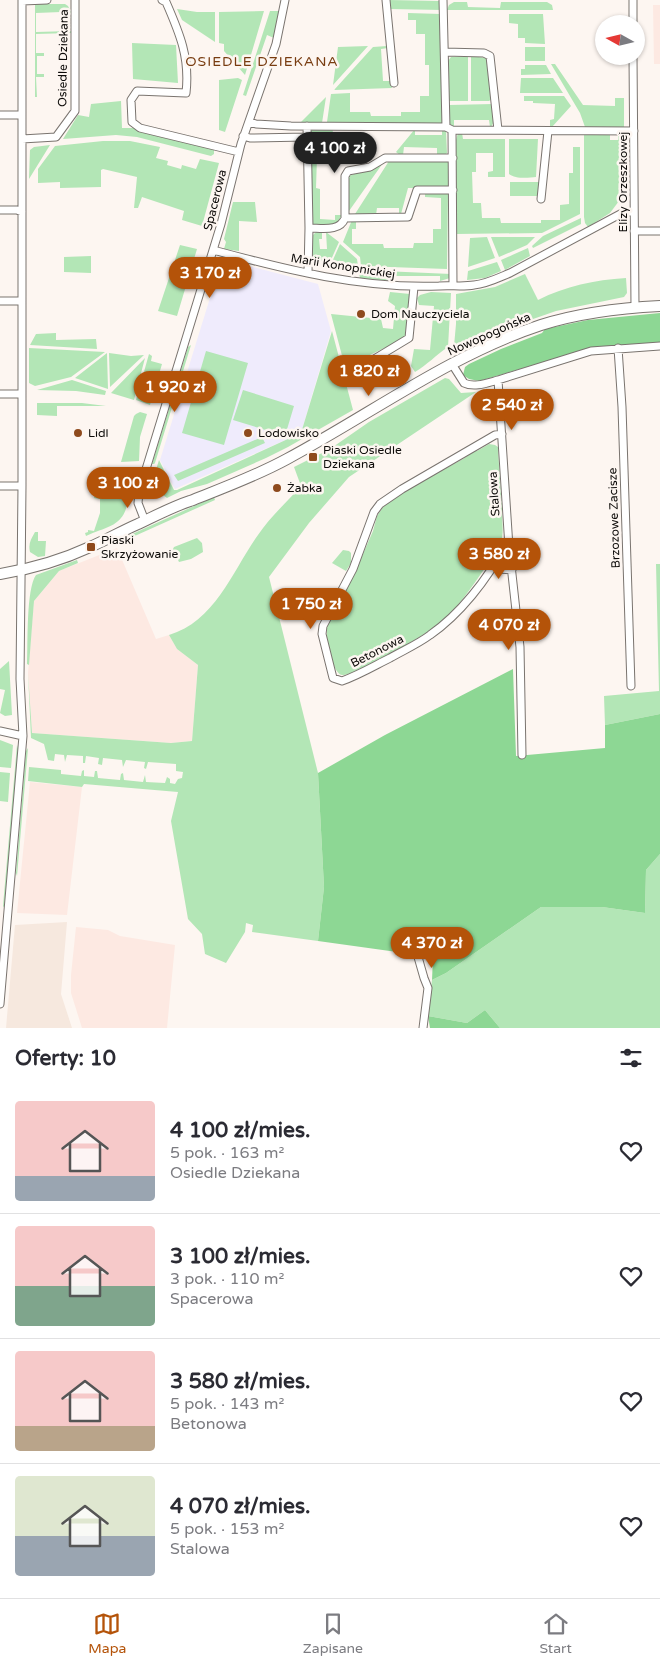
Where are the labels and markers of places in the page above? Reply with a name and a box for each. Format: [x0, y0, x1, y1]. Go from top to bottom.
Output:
pin: 4 100 zł [283, 132, 387, 174]
pin: 3 170 zł [158, 256, 262, 299]
place label: Dom Nauczyciela [371, 307, 470, 321]
marker: Dom Nauczyciela [355, 308, 367, 320]
pin: 1 820 zł [317, 354, 421, 397]
pin: 1 920 zł [123, 370, 227, 413]
pin: 2 540 zł [460, 388, 564, 431]
place label: Lidl [88, 426, 108, 440]
place label: Lodowisko [258, 426, 319, 440]
marker: Lidl [72, 427, 84, 439]
marker: Lodowisko [242, 427, 254, 439]
place label: Piaski Osiedle Dziekana [323, 443, 402, 471]
marker: Piaski Osiedle Dziekana [307, 451, 319, 463]
pin: 3 100 zł [76, 466, 180, 509]
place label: Żabka [287, 481, 322, 495]
marker: Żabka [271, 482, 283, 494]
place label: Piaski Skrzyżowanie [101, 533, 179, 561]
pin: 3 580 zł [447, 538, 551, 580]
marker: Piaski Skrzyżowanie [85, 541, 97, 553]
pin: 1 750 zł [259, 588, 363, 630]
pin: 4 070 zł [457, 608, 561, 651]
pin: 4 370 zł [380, 926, 484, 969]

